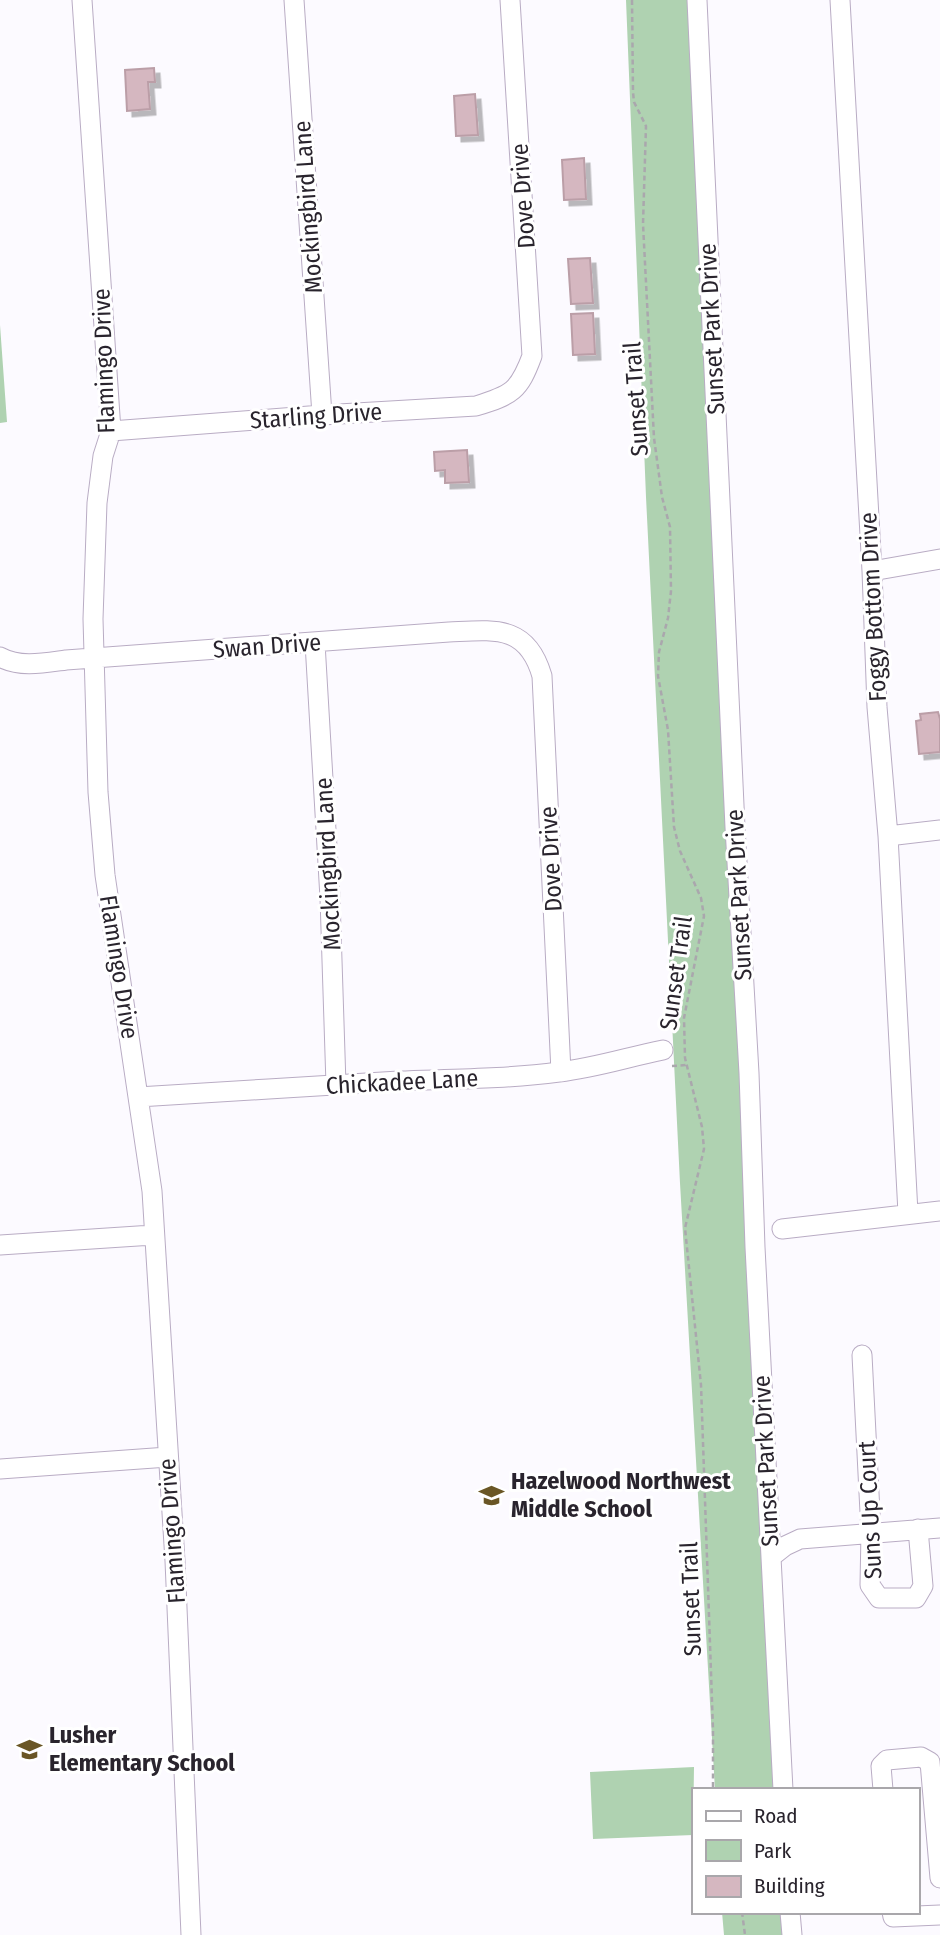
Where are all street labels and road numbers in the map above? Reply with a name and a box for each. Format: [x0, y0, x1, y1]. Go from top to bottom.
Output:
street label: Mockingbird Lane [288, 120, 328, 294]
street label: Dove Drive [505, 142, 541, 250]
street label: Sunset Park Drive [694, 242, 730, 416]
street label: Flamingo Drive [87, 288, 121, 434]
street label: Sunset Trail [618, 341, 654, 457]
street label: Starling Drive [249, 397, 383, 435]
street label: Foggy Bottom Drive [854, 511, 892, 703]
street label: Swan Drive [212, 628, 322, 664]
street label: Mockingbird Lane [309, 777, 347, 951]
street label: Dove Drive [534, 806, 568, 912]
street label: Sunset Park Drive [721, 808, 757, 982]
street label: Flamingo Drive [94, 893, 144, 1041]
street label: Sunset Trail [654, 914, 698, 1032]
street label: Chickadee Lane [325, 1064, 479, 1100]
street label: Sunset Park Drive [748, 1374, 784, 1548]
street label: Suns Up Court [852, 1440, 888, 1580]
street label: Flamingo Drive [153, 1458, 191, 1604]
street label: Sunset Trail [675, 1541, 707, 1657]

